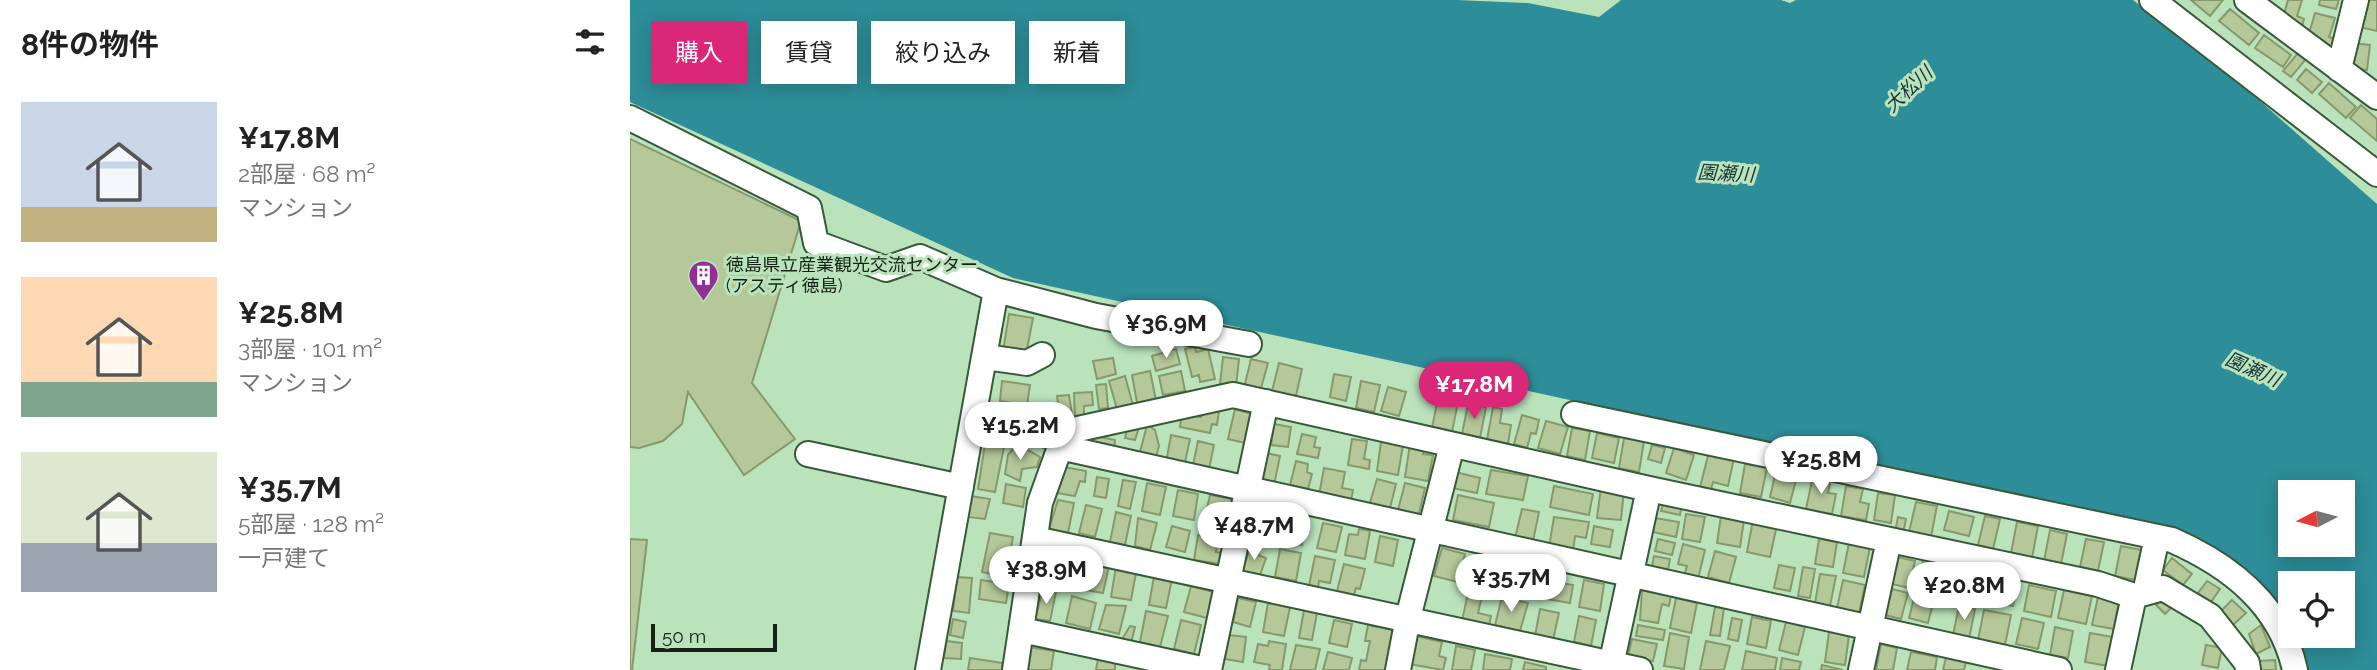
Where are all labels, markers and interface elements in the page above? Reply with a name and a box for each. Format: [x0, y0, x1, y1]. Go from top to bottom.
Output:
chip: 購入 [651, 21, 747, 84]
chip: 賃貸 [761, 21, 857, 84]
chip: 絞り込み [871, 21, 1015, 84]
chip: 新着 [1029, 21, 1125, 84]
icon: filters [571, 23, 609, 61]
text: 8件の物件 [21, 27, 159, 62]
water label: 大松川 [1880, 60, 1938, 116]
text: ¥17.8M [238, 120, 340, 155]
icon: home [77, 130, 161, 214]
text: 2部屋 · 68 m² [238, 160, 376, 187]
water label: 園瀬川 [1697, 161, 1757, 186]
text: マンション [238, 194, 353, 221]
place label: 徳島県立産業観光交流センター (アスティ徳島) [726, 254, 978, 296]
building icon: 徳島県立産業観光交流センター (アスティ徳島) [686, 258, 720, 302]
text: ¥25.8M [238, 295, 344, 330]
pin: ¥36.9M [1109, 300, 1223, 360]
icon: home [77, 305, 161, 389]
text: ¥36.9M [1125, 309, 1207, 336]
text: 3部屋 · 101 m² [238, 335, 382, 362]
water label: 園瀬川 [2222, 347, 2285, 391]
pin: ¥17.8M [1417, 362, 1531, 421]
text: マンション [238, 369, 353, 396]
text: ¥17.8M [1435, 370, 1513, 397]
pin: ¥15.2M [963, 402, 1077, 462]
text: ¥15.2M [981, 411, 1059, 438]
pin: ¥25.8M [1764, 436, 1878, 496]
text: ¥25.8M [1780, 445, 1862, 472]
text: ¥35.7M [238, 470, 342, 505]
icon: home [77, 480, 161, 564]
north arrow [2278, 480, 2356, 556]
map controls [2278, 480, 2355, 648]
pin: ¥48.7M [1197, 503, 1311, 562]
text: 5部屋 · 128 m² [238, 510, 384, 537]
text: ¥48.7M [1214, 511, 1294, 538]
text: 一戸建て [238, 544, 330, 571]
pin: ¥38.9M [989, 546, 1103, 606]
pin: ¥35.7M [1454, 554, 1568, 614]
text: ¥38.9M [1005, 555, 1087, 582]
pin: ¥20.8M [1907, 562, 2021, 622]
text: ¥35.7M [1471, 563, 1551, 590]
text: ¥20.8M [1923, 571, 2005, 598]
button: locate [2278, 571, 2355, 648]
scale bar [651, 621, 777, 653]
text: 50 m [662, 625, 706, 647]

